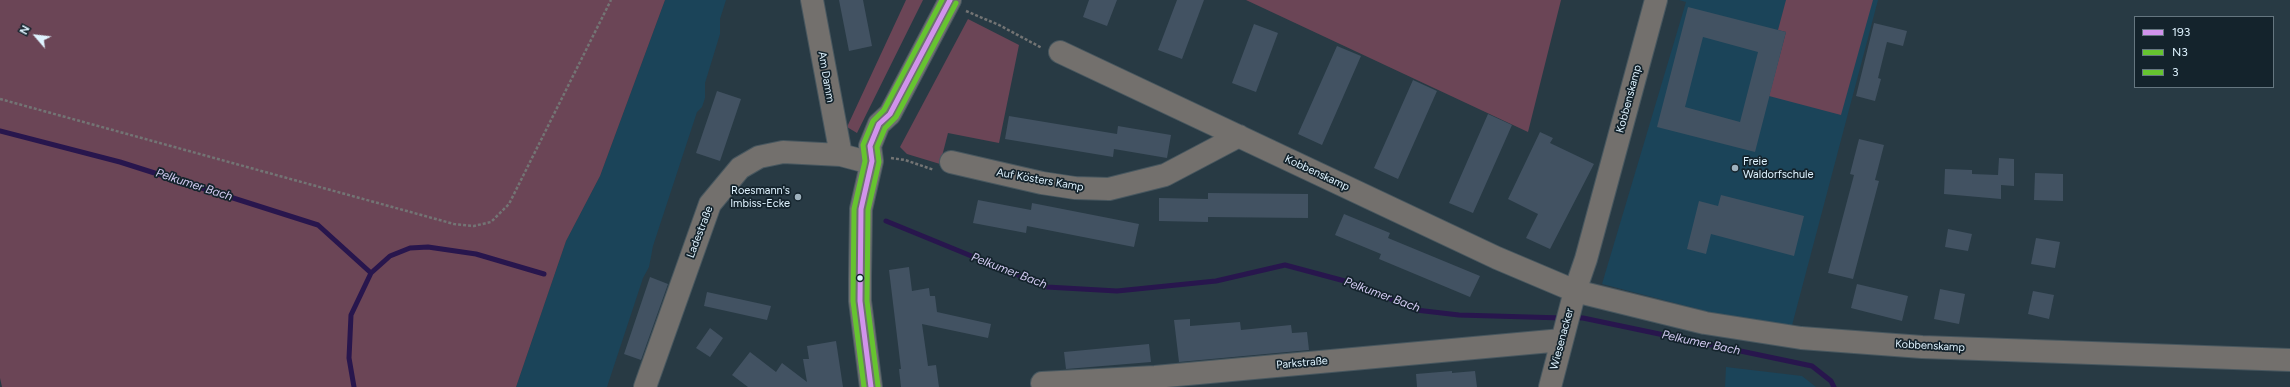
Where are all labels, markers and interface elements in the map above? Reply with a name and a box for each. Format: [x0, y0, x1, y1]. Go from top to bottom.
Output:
north arrow [16, 16, 56, 56]
legend [2134, 16, 2274, 88]
text: N [17, 23, 33, 37]
text: 193 [2172, 25, 2190, 39]
text: N3 [2172, 45, 2188, 59]
street label: Am Damm [815, 51, 837, 103]
street label: Kobbenskamp [1614, 64, 1644, 134]
text: 3 [2172, 65, 2179, 79]
street label: Kobbenskamp [1283, 152, 1351, 194]
place label: Freie Waldorfschule [1743, 155, 1814, 181]
marker: Freie Waldorfschule [1730, 163, 1740, 173]
water label: Pelkumer Bach [154, 166, 234, 204]
street label: Auf Kösters Kamp [995, 166, 1085, 194]
place label: Roesmann's Imbiss-Ecke [730, 184, 790, 210]
marker: Roesmann's Imbiss-Ecke [793, 192, 803, 202]
street label: Ladestraße [684, 204, 716, 260]
water label: Pelkumer Bach [969, 250, 1049, 292]
unlabelled marker [855, 273, 865, 283]
water label: Pelkumer Bach [1342, 275, 1422, 315]
street label: Wiesenacker [1547, 307, 1577, 371]
water label: Pelkumer Bach [1660, 328, 1742, 358]
street label: Kobbenskamp [1895, 338, 1965, 354]
street label: Parkstraße [1276, 354, 1328, 372]

